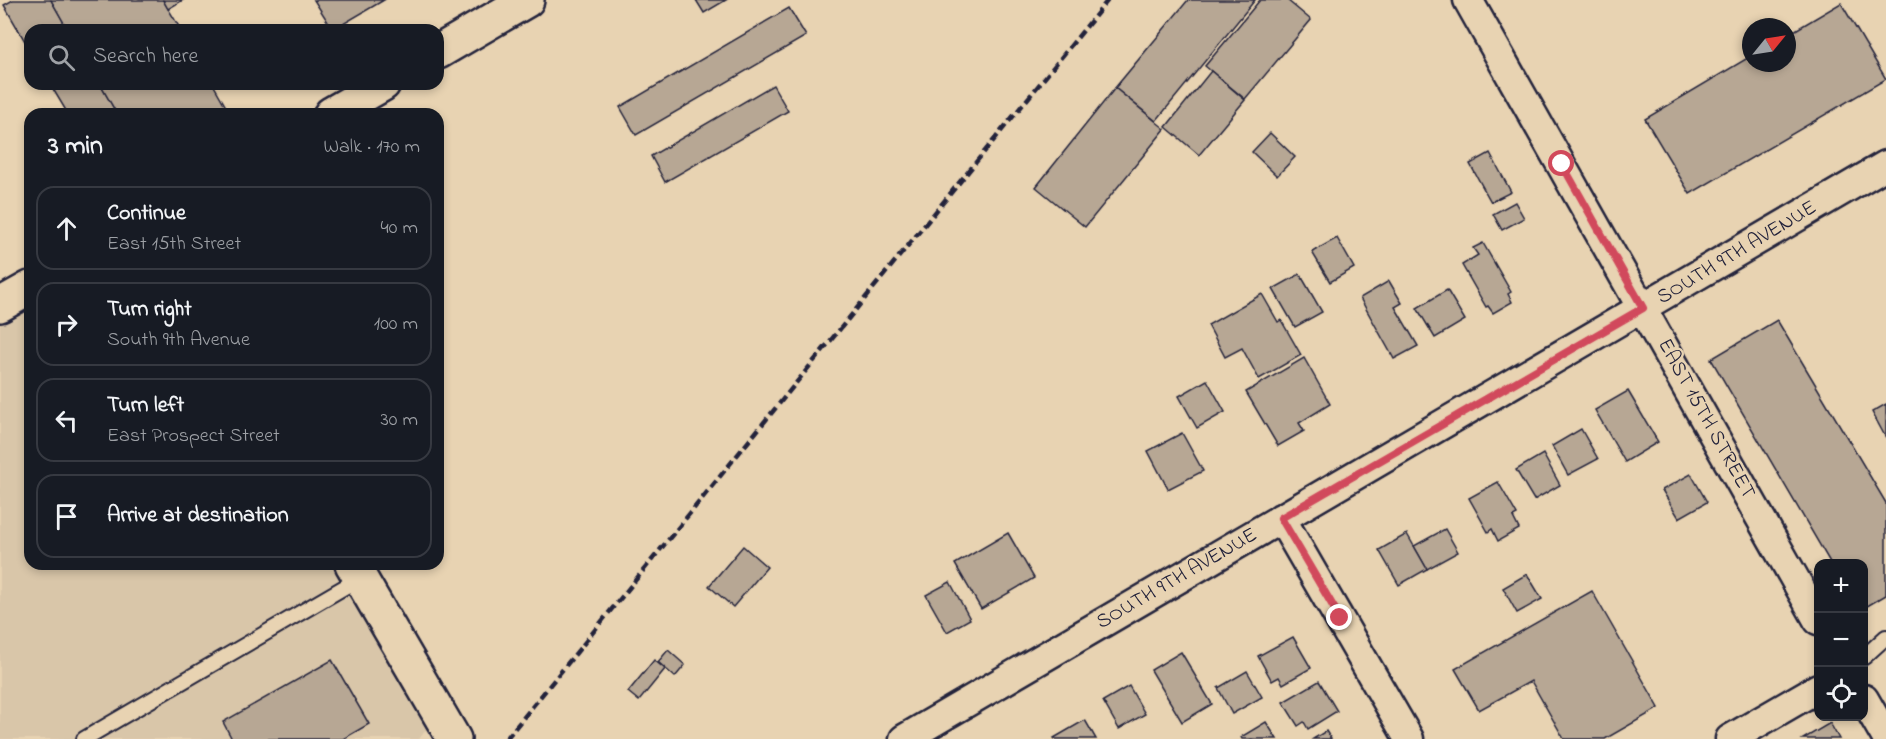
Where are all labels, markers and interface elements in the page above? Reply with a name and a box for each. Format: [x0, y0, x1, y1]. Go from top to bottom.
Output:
north arrow [1742, 18, 1796, 72]
search box [24, 24, 444, 90]
icon: search [45, 41, 78, 74]
text: Search here [93, 41, 198, 73]
text: 3 min [48, 128, 103, 166]
text: Walk · 170 m [324, 133, 420, 162]
route start [1548, 150, 1574, 176]
street label: SOUTH 9TH AVENUE [1651, 193, 1823, 313]
text: Continue [107, 198, 186, 230]
icon: ahead [50, 212, 83, 245]
text: 40 m [381, 214, 418, 243]
text: East 15th Street [107, 230, 241, 259]
text: Turn right [107, 294, 192, 326]
icon: right [50, 308, 83, 341]
text: 100 m [374, 310, 418, 339]
text: South 9th Avenue [107, 326, 250, 355]
street label: EAST 15TH STREET [1649, 333, 1763, 505]
text: Turn left [107, 390, 184, 422]
icon: left [50, 404, 83, 437]
text: 30 m [381, 406, 418, 435]
text: East Prospect Street [107, 422, 280, 451]
icon: arrive [50, 500, 83, 533]
text: Arrive at destination [107, 500, 289, 532]
street label: SOUTH 9TH AVENUE [1091, 521, 1263, 637]
map controls [1814, 559, 1868, 721]
button: + [1814, 559, 1868, 613]
route end [1326, 604, 1352, 630]
button: − [1814, 613, 1868, 667]
button: locate [1814, 667, 1868, 721]

